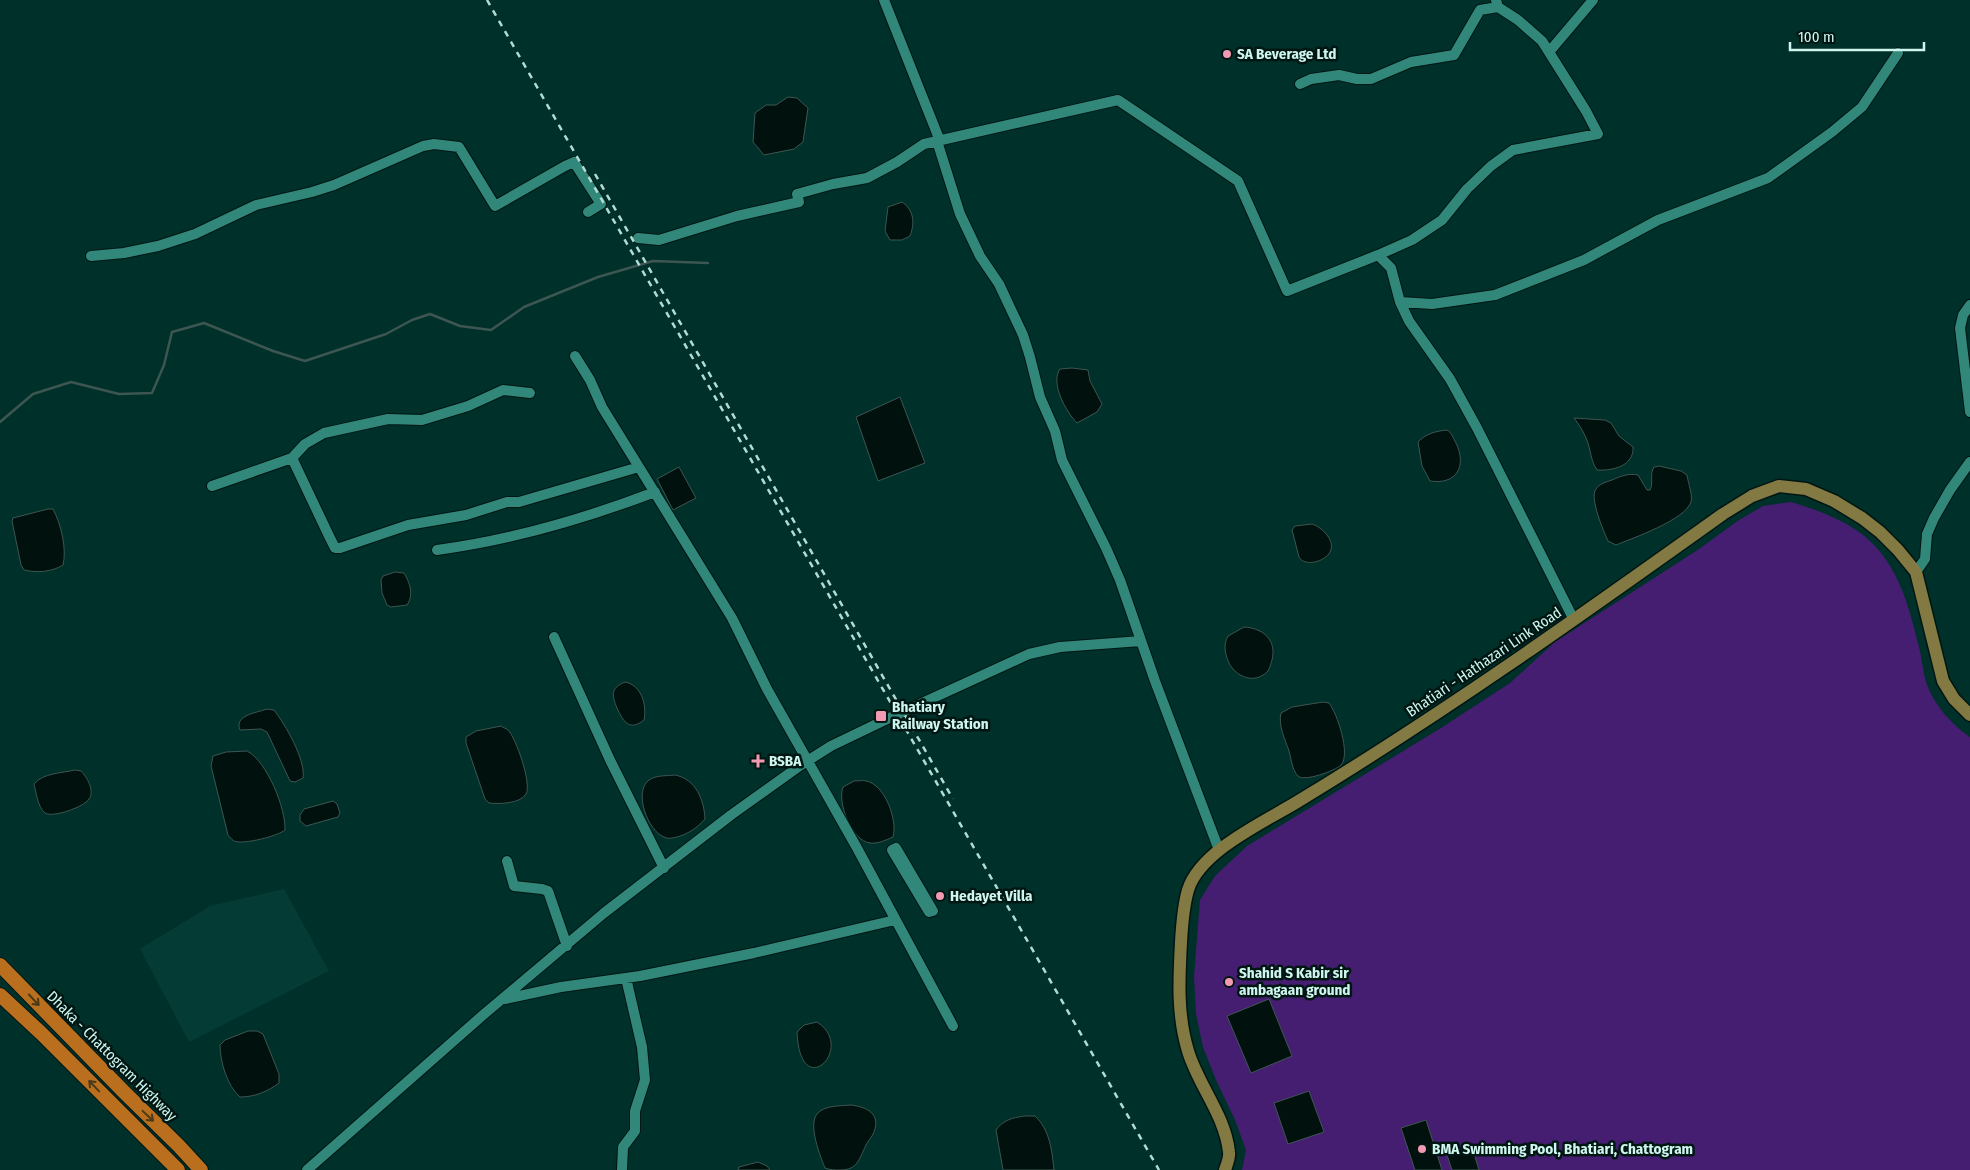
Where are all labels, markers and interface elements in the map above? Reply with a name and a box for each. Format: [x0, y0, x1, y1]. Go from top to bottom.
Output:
scale bar [1790, 20, 1924, 52]
text: 100 m [1798, 28, 1835, 46]
place label: SA Beverage Ltd [1237, 45, 1336, 63]
marker: SA Beverage Ltd [1221, 48, 1233, 60]
street label: Bhatiari - Hathazari Link Road [1403, 603, 1565, 721]
place label: Bhatiary Railway Station [892, 698, 989, 733]
marker: Bhatiary Railway Station [874, 709, 888, 723]
place label: BSBA [769, 752, 802, 770]
marker: BSBA [751, 754, 765, 768]
place label: Hedayet Villa [950, 887, 1033, 905]
marker: Hedayet Villa [934, 890, 946, 902]
place label: Shahid S Kabir sir ambagaan ground [1239, 964, 1351, 999]
marker: Shahid S Kabir sir ambagaan ground [1223, 976, 1235, 988]
street label: Dhaka - Chattogram Highway [43, 987, 181, 1125]
one-way arrow [28, 994, 40, 1007]
one-way arrow [88, 1080, 100, 1092]
one-way arrow [142, 1110, 155, 1122]
place label: BMA Swimming Pool, Bhatiari, Chattogram [1432, 1140, 1693, 1158]
marker: BMA Swimming Pool, Bhatiari, Chattogram [1416, 1143, 1428, 1155]

